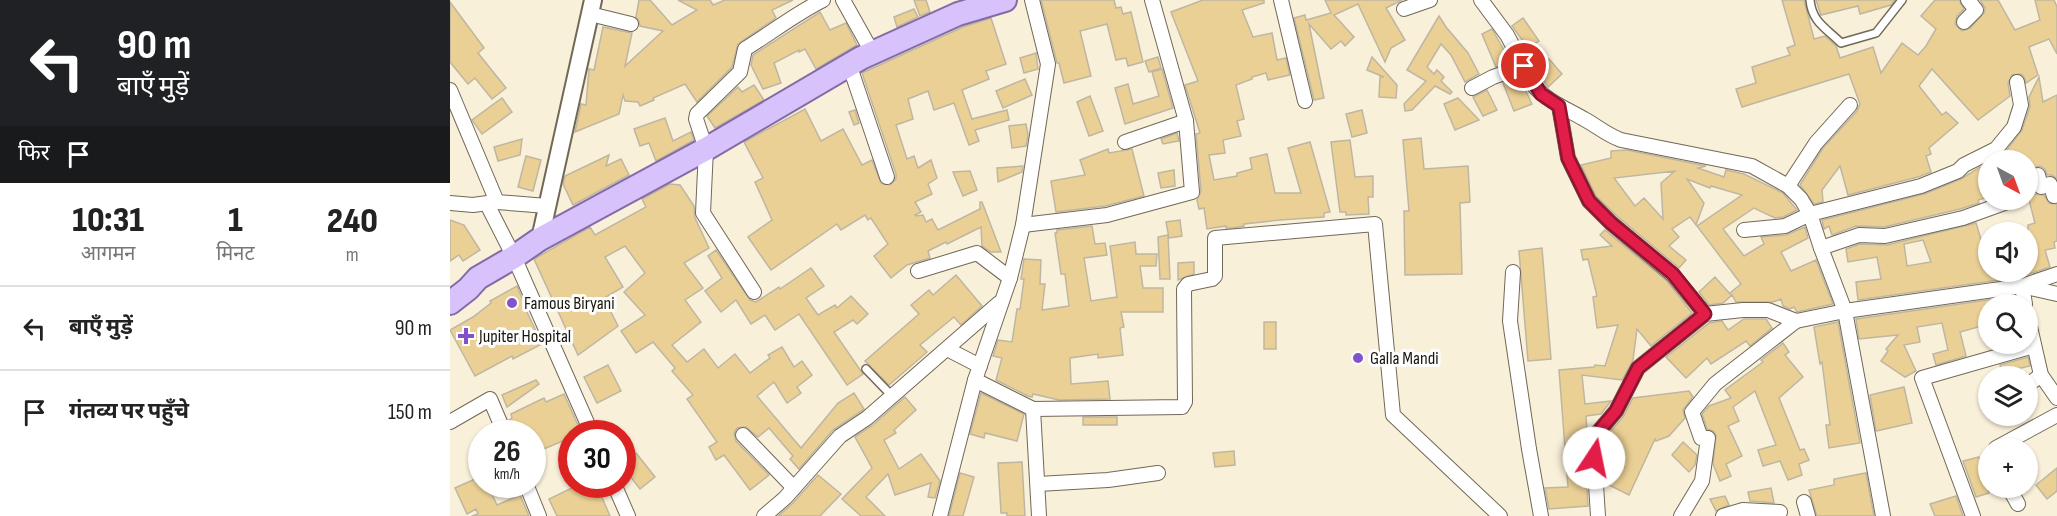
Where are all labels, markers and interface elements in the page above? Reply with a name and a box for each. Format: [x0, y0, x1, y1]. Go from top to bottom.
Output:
text: 90 m [117, 20, 191, 71]
icon: left [18, 24, 96, 102]
pin [1498, 40, 1549, 91]
icon: arrive [1507, 49, 1540, 82]
text: बाएँ मुड़ें [117, 71, 189, 103]
icon: arrive [62, 138, 95, 171]
text: फिर [18, 140, 50, 167]
north arrow [1978, 150, 2038, 210]
map controls [1978, 150, 2038, 498]
text: 10:31 [72, 199, 144, 242]
text: 1 [228, 199, 243, 242]
text: 240 [327, 200, 378, 243]
button: sound [1978, 222, 2038, 282]
text: आगमन [81, 242, 135, 266]
text: मिनट [216, 242, 255, 266]
text: m [346, 243, 359, 267]
place label: Famous Biryani [524, 293, 615, 314]
button: search [1978, 294, 2038, 354]
marker: Famous Biryani [505, 296, 519, 310]
icon: left [18, 312, 51, 345]
text: बाएँ मुड़ें [69, 314, 133, 341]
text: 90 m [395, 315, 432, 342]
place label: Jupiter Hospital [478, 326, 571, 347]
marker: Jupiter Hospital [457, 327, 475, 345]
place label: Galla Mandi [1370, 348, 1439, 369]
marker: Galla Mandi [1351, 351, 1365, 365]
button: layers [1978, 366, 2038, 426]
icon: arrive [18, 396, 51, 429]
text: गंतव्य पर पहुँचे [69, 398, 189, 425]
text: 150 m [388, 399, 432, 426]
speed limit sign: 30 [558, 420, 636, 498]
position arrow [1562, 426, 1626, 490]
text: 26 [493, 434, 521, 470]
button: + [1978, 438, 2038, 498]
text: km/h [494, 465, 520, 484]

